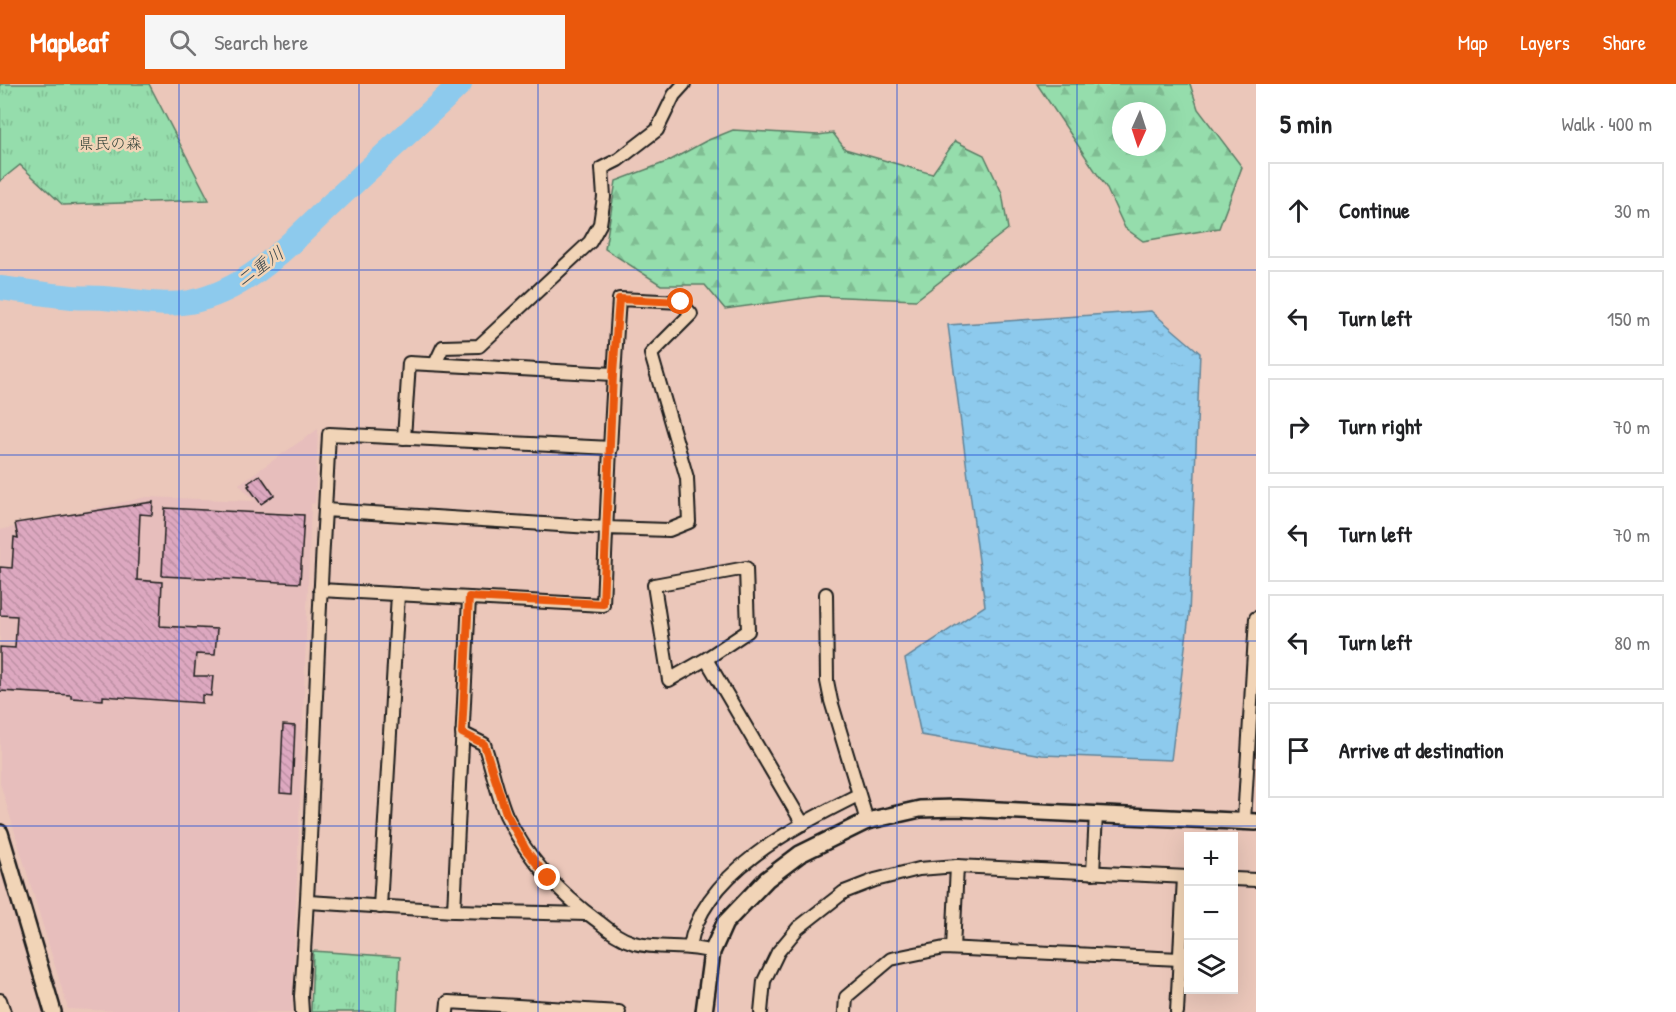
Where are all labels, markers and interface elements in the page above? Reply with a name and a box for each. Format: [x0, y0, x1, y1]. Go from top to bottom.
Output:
search box [145, 15, 565, 69]
text: Mapleaf [30, 23, 109, 61]
icon: search [166, 26, 199, 59]
text: Search here [214, 27, 308, 57]
text: Map [1458, 28, 1487, 57]
text: Layers [1520, 28, 1570, 57]
text: Share [1603, 28, 1646, 57]
north arrow [1112, 102, 1166, 156]
text: 5 min [1280, 106, 1332, 141]
text: Walk · 400 m [1561, 110, 1652, 137]
park label: 県民の森 [78, 132, 142, 154]
icon: ahead [1282, 194, 1315, 227]
text: Continue [1339, 195, 1410, 225]
text: 30 m [1614, 197, 1650, 224]
water label: 二重川 [231, 240, 289, 292]
route start [667, 288, 693, 314]
icon: left [1282, 302, 1315, 335]
text: Turn left [1339, 303, 1412, 333]
text: 150 m [1607, 305, 1650, 332]
icon: right [1282, 410, 1315, 443]
text: Turn right [1339, 411, 1422, 441]
text: 70 m [1613, 413, 1650, 440]
icon: left [1282, 518, 1315, 551]
text: Turn left [1339, 519, 1412, 549]
text: 70 m [1613, 521, 1650, 548]
icon: left [1282, 626, 1315, 659]
text: Turn left [1339, 627, 1412, 657]
text: 80 m [1614, 629, 1650, 656]
icon: arrive [1282, 734, 1315, 767]
text: Arrive at destination [1339, 735, 1504, 765]
map controls [1184, 832, 1238, 994]
button: + [1184, 832, 1238, 886]
route end [534, 864, 560, 890]
button: − [1184, 886, 1238, 940]
button: layers [1184, 940, 1238, 994]

